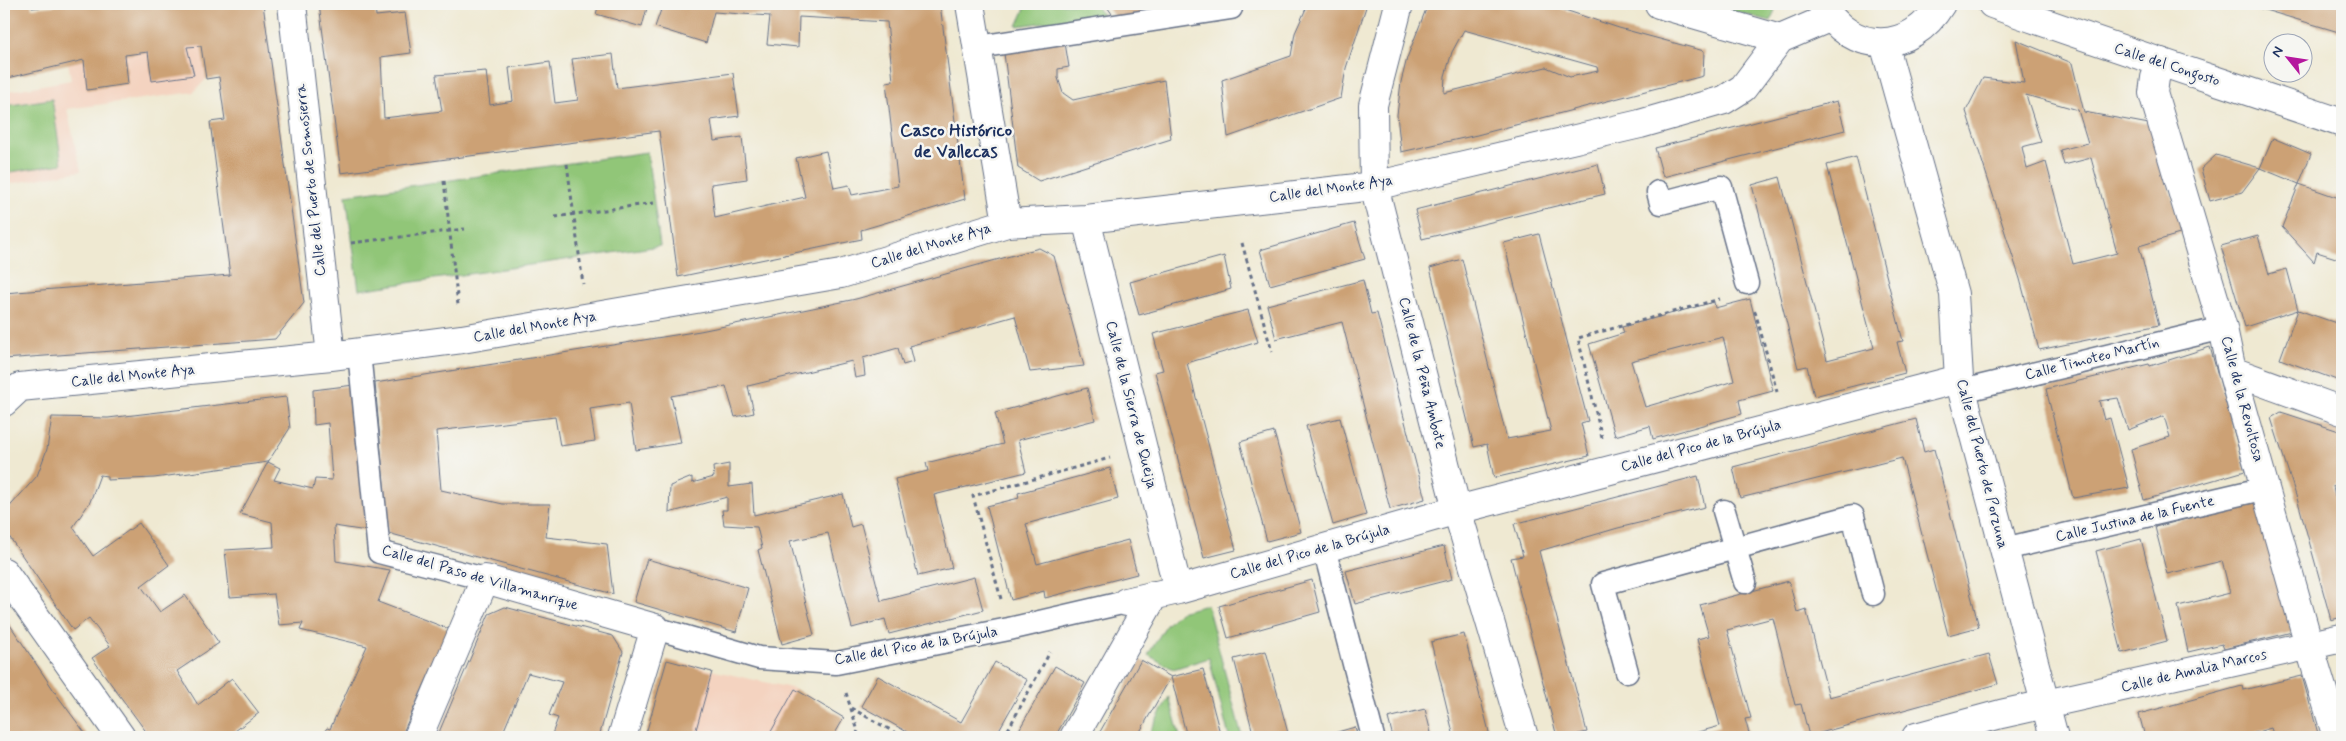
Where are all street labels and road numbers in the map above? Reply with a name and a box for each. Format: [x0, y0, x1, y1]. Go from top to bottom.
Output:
street label: Calle del Congosto [2111, 38, 2223, 92]
street label: Calle del Puerto de Somosierra [291, 82, 331, 277]
street label: Calle del Monte Aya [1268, 170, 1394, 208]
street label: Calle del Monte Aya [868, 218, 994, 274]
street label: Calle de la Peña Ambote [1394, 295, 1450, 451]
street label: Calle del Monte Aya [472, 306, 598, 348]
street label: Calle de la Sierra de Queija [1100, 319, 1162, 491]
street label: Calle Timoteo Martín [2023, 333, 2161, 385]
street label: Calle de la Revoltosa [2216, 334, 2268, 464]
street label: Calle del Monte Aya [70, 360, 196, 392]
street label: Calle del Puerto de Porzuna [1951, 377, 2013, 551]
street label: Calle del Pico de la Brújula [1619, 415, 1783, 477]
street label: Calle Justina de la Fuente [2054, 491, 2216, 547]
street label: Calle del Pico de la Brújula [1228, 520, 1392, 584]
street label: Calle del Paso de Villamanrique [379, 540, 581, 616]
street label: Calle del Pico de la Brújula [833, 622, 999, 670]
street label: Calle de Amalia Marcos [2119, 644, 2269, 697]

